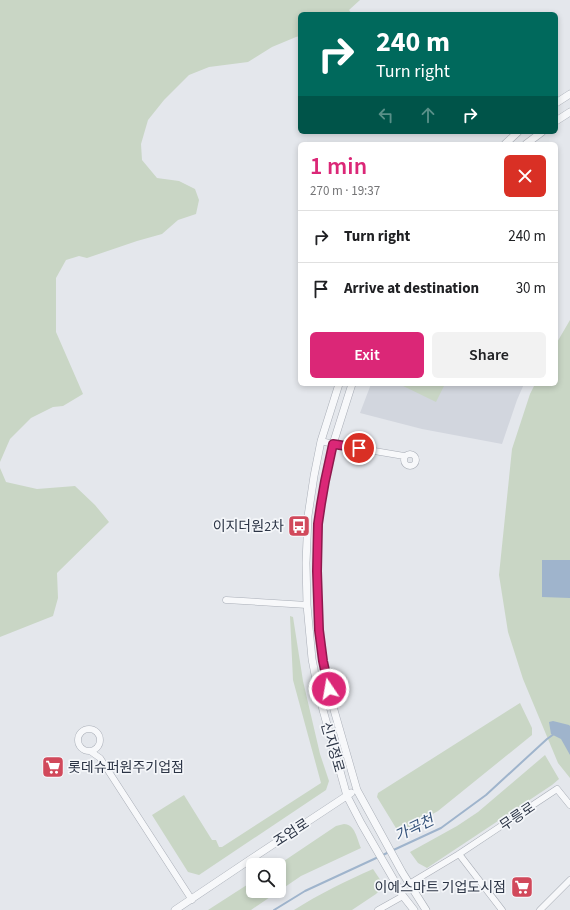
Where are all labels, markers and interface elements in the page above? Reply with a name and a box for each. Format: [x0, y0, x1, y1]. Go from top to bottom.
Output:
text: 240 m [376, 22, 450, 62]
icon: right [310, 28, 362, 80]
text: Turn right [376, 59, 450, 84]
icon: left [375, 104, 397, 126]
icon: ahead [417, 104, 439, 126]
icon: right [459, 104, 481, 126]
text: 1 min [310, 149, 367, 184]
button: close [504, 155, 546, 197]
text: 270 m · 19:37 [310, 182, 380, 200]
icon: right [310, 226, 332, 248]
text: Turn right [344, 226, 410, 247]
text: 240 m [508, 226, 546, 247]
icon: arrive [310, 278, 332, 300]
text: Arrive at destination [344, 278, 479, 299]
text: 30 m [516, 278, 546, 299]
button: Exit [310, 332, 424, 378]
button: Share [432, 332, 546, 378]
pin [342, 431, 376, 465]
icon: arrive [348, 437, 370, 459]
bus stop icon: 이지더원2차 [286, 513, 312, 539]
place label: 이지더원2차 [213, 517, 284, 537]
position arrow [308, 668, 350, 710]
street label: 신지정로 [315, 720, 349, 775]
supermarket icon: 롯데슈퍼원주기업점 [40, 754, 66, 780]
place label: 롯데슈퍼원주기업점 [68, 758, 184, 778]
street label: 무릉로 [496, 798, 539, 836]
water label: 가곡천 [391, 809, 439, 847]
street label: 조엄로 [270, 814, 313, 852]
map controls [246, 858, 286, 898]
button: search [246, 858, 286, 898]
supermarket icon: 이에스마트 기업도시점 [509, 874, 535, 900]
place label: 이에스마트 기업도시점 [374, 878, 506, 898]

